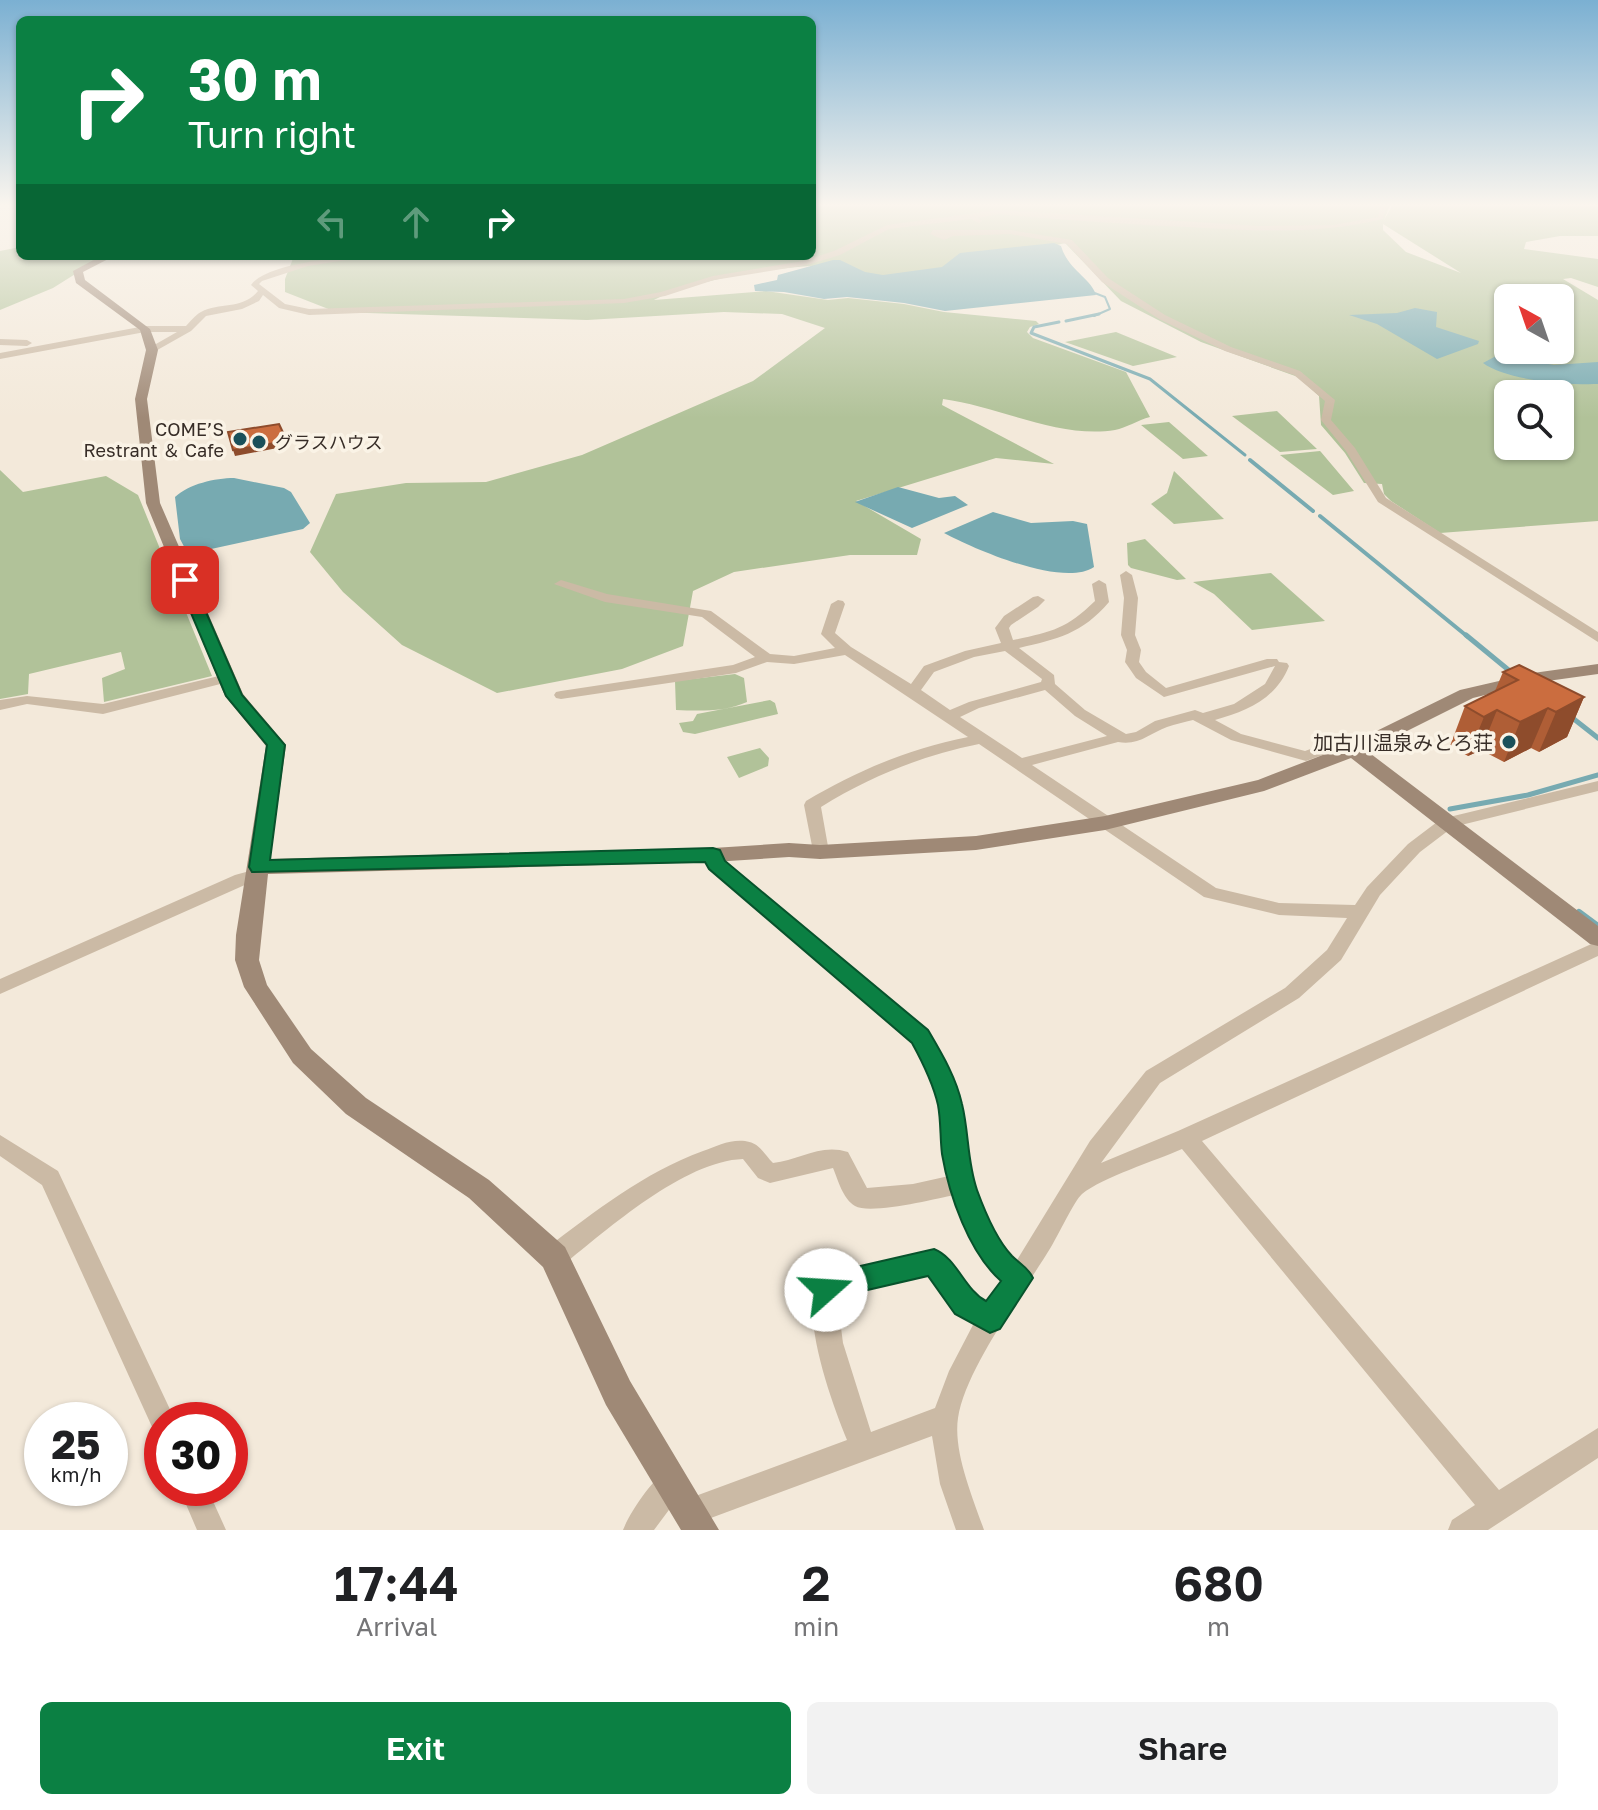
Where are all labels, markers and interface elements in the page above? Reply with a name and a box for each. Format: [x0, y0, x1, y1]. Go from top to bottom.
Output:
text: 30 m [188, 45, 322, 112]
icon: right [56, 48, 160, 152]
text: Turn right [188, 113, 356, 156]
icon: left [310, 200, 354, 244]
icon: ahead [394, 200, 438, 244]
icon: right [478, 200, 522, 244]
north arrow [1494, 284, 1574, 364]
map controls [1494, 284, 1574, 460]
button: search [1494, 380, 1574, 460]
place label: COME’S Restrant ＆ Cafe [83, 418, 224, 461]
marker: COME’S Restrant ＆ Cafe [231, 430, 249, 448]
place label: グラスハウス [275, 431, 383, 453]
marker: グラスハウス [250, 433, 268, 451]
pin [151, 546, 219, 614]
icon: arrive [163, 558, 207, 602]
place label: 加古川温泉みとろ荘 [1313, 730, 1493, 754]
marker: 加古川温泉みとろ荘 [1500, 733, 1518, 751]
position arrow [784, 1248, 868, 1332]
speed limit sign: 30 [144, 1402, 248, 1506]
text: 25 [52, 1420, 100, 1468]
text: km/h [51, 1462, 101, 1486]
text: 17:44 [334, 1554, 459, 1612]
text: 2 [802, 1554, 831, 1612]
text: 680 [1173, 1554, 1264, 1612]
text: Arrival [356, 1611, 437, 1642]
text: min [793, 1611, 839, 1642]
text: m [1207, 1611, 1230, 1642]
button: Exit [40, 1702, 791, 1794]
button: Share [807, 1702, 1558, 1794]

